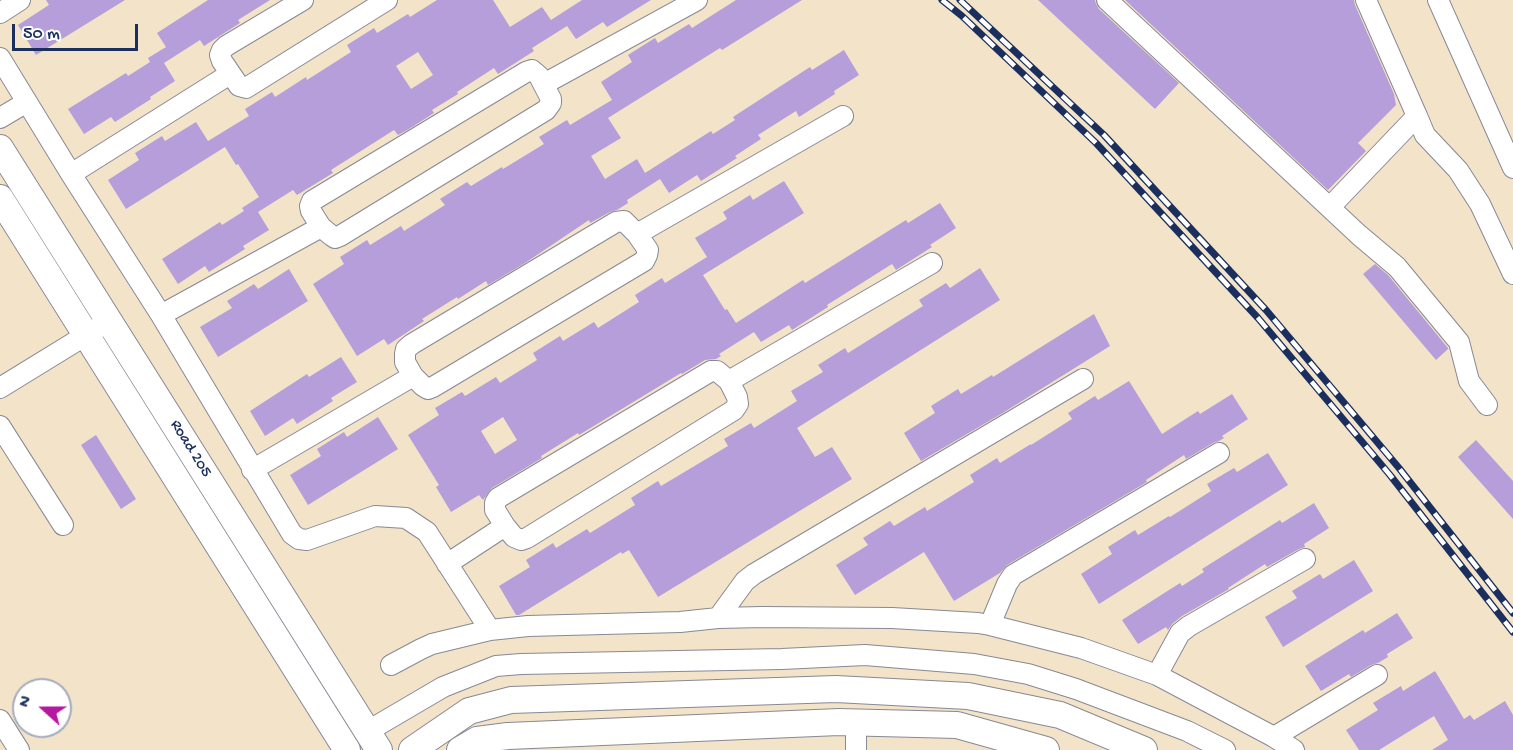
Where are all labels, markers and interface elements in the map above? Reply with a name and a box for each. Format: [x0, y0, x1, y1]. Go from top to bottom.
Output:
scale bar [15, 12, 141, 50]
text: 50 m [23, 24, 60, 45]
street label: Road 205 [165, 417, 215, 481]
north arrow [12, 678, 72, 738]
text: N [16, 694, 37, 710]

